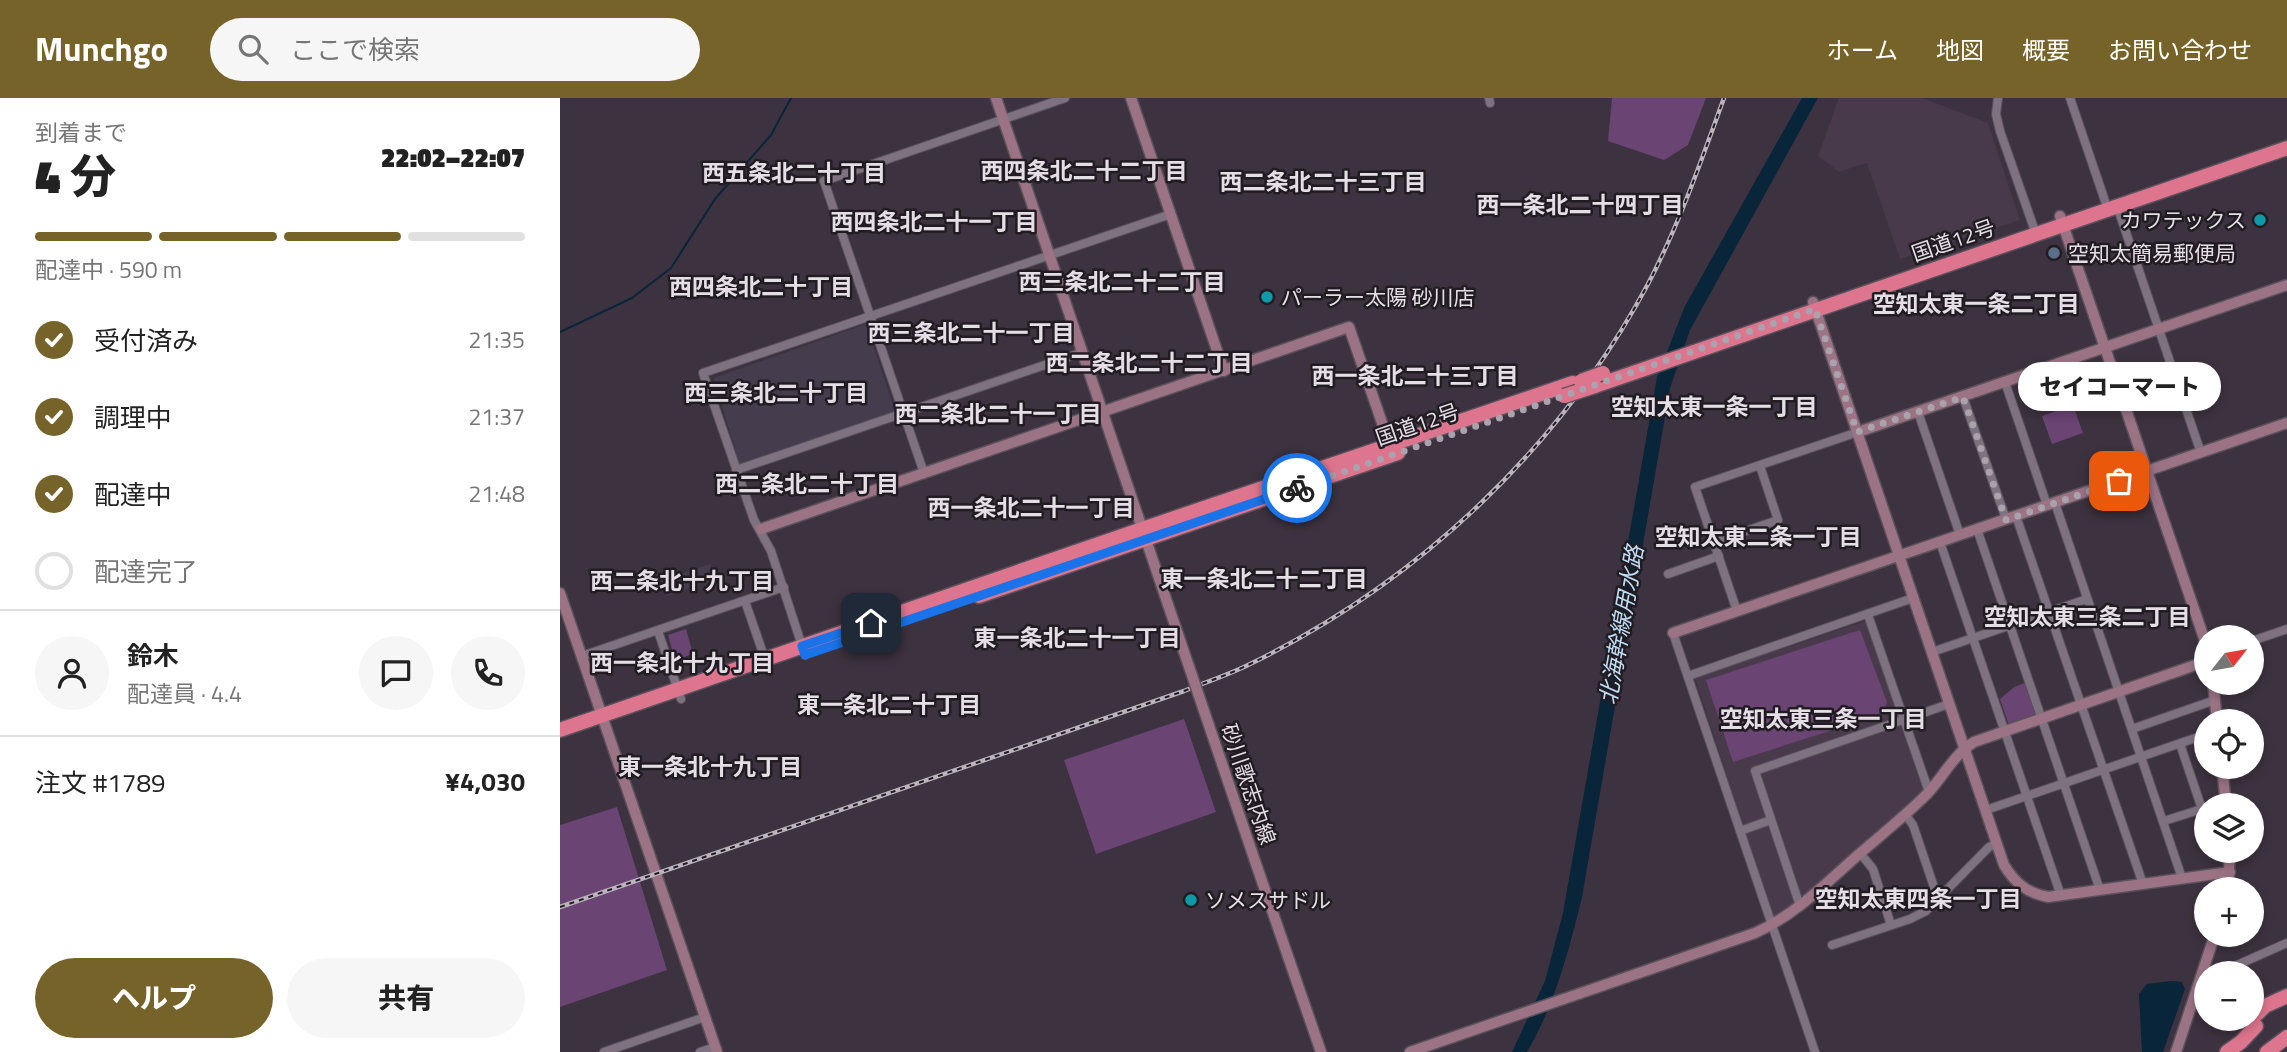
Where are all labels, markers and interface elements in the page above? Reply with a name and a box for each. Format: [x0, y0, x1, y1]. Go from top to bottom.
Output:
search box [210, 18, 700, 81]
text: Munchgo [35, 24, 168, 74]
icon: search [234, 30, 272, 68]
text: ここで検索 [290, 30, 420, 69]
text: ホーム [1827, 32, 1898, 68]
text: 地図 [1936, 32, 1984, 68]
text: 概要 [2022, 32, 2070, 68]
text: お問い合わせ [2108, 32, 2252, 68]
text: 到着まで [35, 115, 127, 150]
text: 22:02–22:07 [381, 138, 525, 177]
text: 4 分 [35, 141, 116, 211]
district label: 西四条北二十二丁目 [981, 153, 1188, 188]
district label: 西五条北二十丁目 [702, 155, 886, 190]
district label: 西二条北二十三丁目 [1220, 164, 1427, 199]
district label: 西一条北二十四丁目 [1477, 187, 1684, 222]
district label: 西四条北二十一丁目 [831, 204, 1038, 239]
place label: カワテックス [2121, 204, 2246, 236]
street label: 国道12号 [1907, 211, 1999, 269]
marker: カワテックス [2252, 212, 2268, 228]
place label: 空知太簡易郵便局 [2068, 237, 2236, 269]
marker: 空知太簡易郵便局 [2046, 245, 2062, 261]
text: 配達中 · 590 m [35, 252, 182, 287]
district label: 西三条北二十二丁目 [1019, 264, 1226, 299]
district label: 西四条北二十丁目 [669, 269, 853, 304]
place label: パーラー太陽 砂川店 [1281, 281, 1475, 313]
district label: 空知太東一条二丁目 [1873, 286, 2080, 321]
marker: パーラー太陽 砂川店 [1259, 289, 1275, 305]
district label: 西三条北二十一丁目 [868, 315, 1075, 350]
icon: check [35, 321, 73, 359]
text: 受付済み [94, 321, 198, 360]
text: 21:35 [468, 322, 525, 357]
district label: 西二条北二十二丁目 [1046, 345, 1253, 380]
district label: 西一条北二十三丁目 [1312, 358, 1519, 393]
callout: セイコーマート [2018, 362, 2220, 411]
text: セイコーマート [2039, 369, 2200, 404]
district label: 西三条北二十丁目 [684, 375, 868, 410]
district label: 空知太東一条一丁目 [1611, 389, 1818, 424]
street label: 国道12号 [1371, 395, 1463, 453]
district label: 西二条北二十一丁目 [895, 396, 1102, 431]
icon: check [35, 398, 73, 436]
text: 調理中 [94, 398, 172, 437]
text: 21:37 [468, 399, 525, 434]
pin [2089, 451, 2149, 511]
courier [1262, 453, 1332, 523]
icon: bag [2100, 462, 2138, 500]
district label: 西二条北二十丁目 [715, 466, 899, 501]
icon: bike [1278, 469, 1316, 507]
icon: check [35, 475, 73, 513]
text: 配達中 [94, 475, 172, 514]
text: 21:48 [468, 476, 525, 511]
district label: 西一条北二十一丁目 [928, 490, 1135, 525]
district label: 空知太東二条一丁目 [1655, 519, 1862, 554]
water label: 北海幹線用水路 [1590, 541, 1653, 707]
text: 配達完了 [94, 552, 198, 591]
district label: 東一条北二十二丁目 [1161, 561, 1368, 596]
district label: 西二条北十九丁目 [590, 563, 774, 598]
pin [841, 593, 901, 653]
district label: 空知太東三条二丁目 [1984, 599, 2191, 634]
icon: home [852, 604, 890, 642]
district label: 東一条北二十一丁目 [974, 620, 1181, 655]
north arrow [2194, 625, 2264, 695]
map controls [2194, 625, 2264, 1031]
button: person [35, 636, 109, 710]
text: 鈴木 [127, 636, 179, 675]
button: chat [359, 636, 433, 710]
button: phone [451, 636, 525, 710]
district label: 西一条北十九丁目 [590, 645, 774, 680]
text: 配達員 · 4.4 [127, 676, 242, 711]
district label: 東一条北二十丁目 [797, 687, 981, 722]
district label: 空知太東三条一丁目 [1720, 701, 1927, 736]
button: locate [2194, 709, 2264, 779]
street label: 砂川歌志内線 [1213, 719, 1285, 849]
district label: 東一条北十九丁目 [618, 749, 802, 784]
text: ¥4,030 [445, 762, 525, 801]
text: 注文 #1789 [35, 763, 166, 802]
button: layers [2194, 793, 2264, 863]
button: + [2194, 877, 2264, 947]
district label: 空知太東四条一丁目 [1815, 881, 2022, 916]
place label: ソメスサドル [1205, 884, 1331, 916]
marker: ソメスサドル [1183, 892, 1199, 908]
button: ヘルプ [35, 958, 273, 1038]
button: 共有 [287, 958, 525, 1038]
button: − [2194, 961, 2264, 1031]

